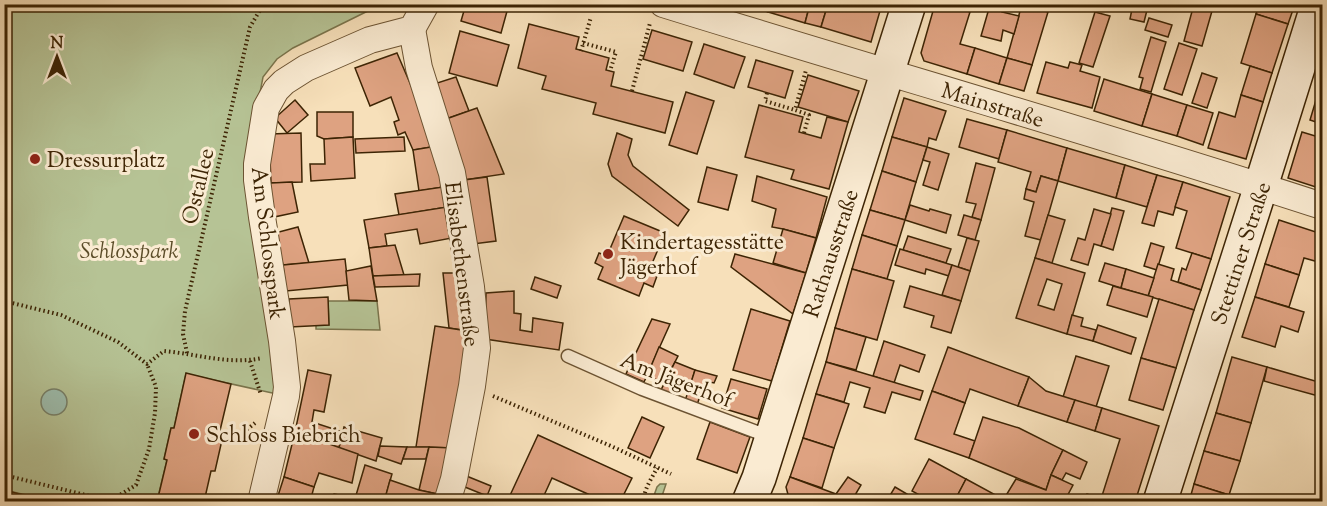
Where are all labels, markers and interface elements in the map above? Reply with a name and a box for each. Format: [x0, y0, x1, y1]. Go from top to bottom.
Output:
north arrow [27, 27, 87, 87]
text: N [51, 33, 64, 56]
street label: Mainstraße [937, 76, 1047, 138]
street label: Ostallee [176, 145, 224, 228]
place label: Dressurplatz [47, 146, 165, 178]
marker: Dressurplatz [28, 152, 42, 166]
street label: Am Schlosspark [241, 165, 291, 322]
street label: Stettiner Straße [1205, 178, 1281, 330]
street label: Elisabethenstraße [434, 180, 486, 349]
street label: Rathausstraße [797, 185, 869, 322]
place label: Kindertagesstätte Jägerhof [619, 228, 784, 285]
park label: Schlosspark [80, 237, 178, 269]
marker: Kindertagesstätte Jägerhof [601, 247, 615, 261]
street label: Am Jägerhof [615, 346, 738, 418]
place label: Schloss Biebrich [206, 421, 361, 453]
marker: Schloss Biebrich [187, 427, 201, 441]

